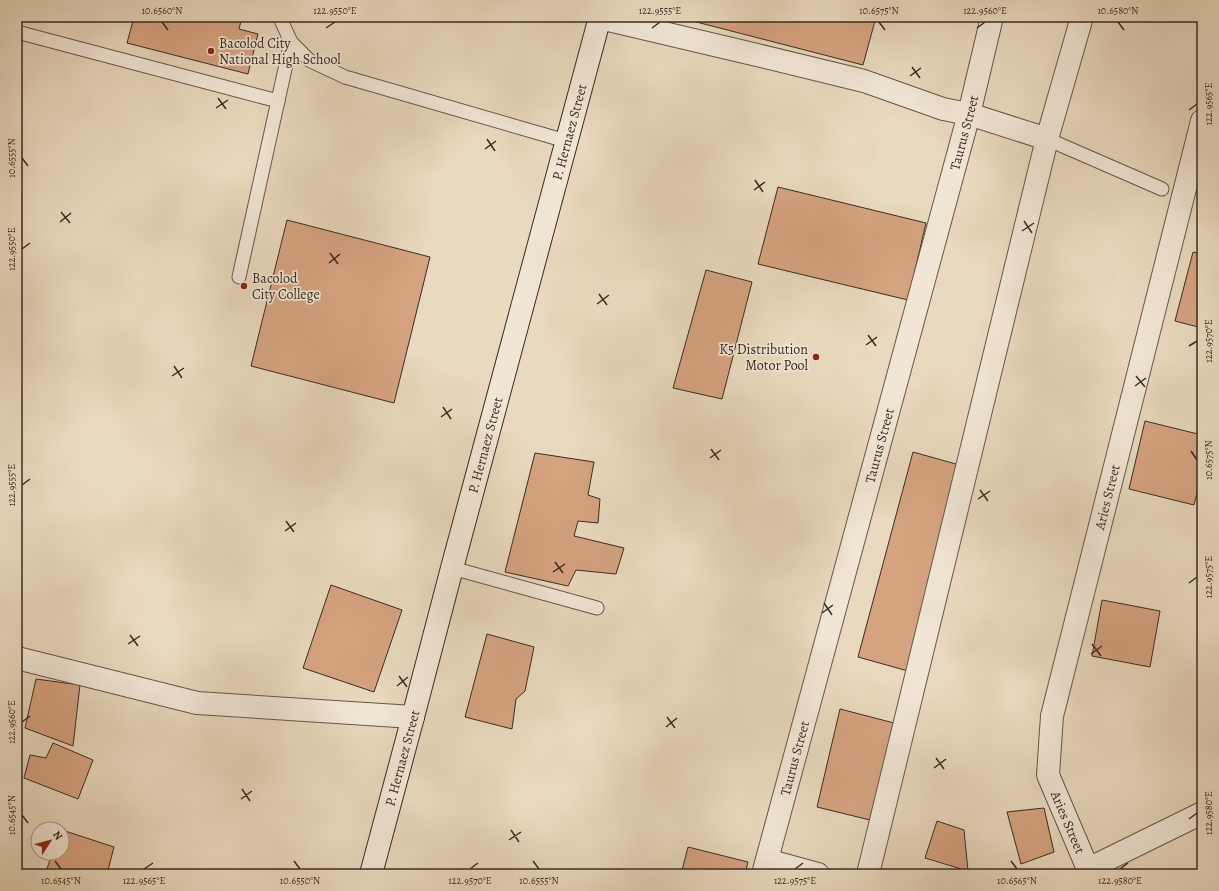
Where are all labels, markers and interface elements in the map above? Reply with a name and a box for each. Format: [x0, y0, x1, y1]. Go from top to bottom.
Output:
text: 10.6560°N [142, 4, 182, 17]
text: 122.9550°E [313, 4, 357, 17]
text: 122.9555°E [639, 4, 681, 17]
text: 10.6575°N [859, 4, 899, 17]
text: 122.9560°E [963, 4, 1007, 17]
text: 10.6580°N [1097, 4, 1139, 17]
place label: Bacolod City National High School [219, 34, 341, 69]
marker: Bacolod City National High School [206, 46, 216, 56]
street label: P. Hernaez Street [548, 82, 592, 182]
text: 122.9565°E [1202, 83, 1215, 125]
street label: Taurus Street [945, 93, 983, 172]
text: 10.6555°N [5, 138, 18, 178]
text: 122.9550°E [5, 227, 18, 271]
place label: Bacolod City College [252, 269, 320, 304]
marker: Bacolod City College [239, 281, 249, 291]
text: 122.9570°E [1202, 319, 1215, 363]
place label: K5 Distribution Motor Pool [719, 340, 809, 375]
marker: K5 Distribution Motor Pool [811, 352, 821, 362]
street label: P. Hernaez Street [464, 394, 508, 495]
street label: Taurus Street [860, 406, 899, 485]
text: 10.6575°N [1202, 440, 1215, 480]
street label: Aries Street [1090, 462, 1125, 533]
text: 122.9555°E [5, 464, 18, 506]
text: 122.9575°E [1202, 556, 1215, 598]
text: 122.9560°E [5, 700, 18, 744]
street label: P. Hernaez Street [381, 708, 425, 808]
street label: Taurus Street [776, 718, 814, 798]
street label: Aries Street [1045, 787, 1089, 857]
text: 122.9580°E [1202, 791, 1215, 835]
text: 10.6545°N [5, 795, 18, 835]
north arrow [30, 821, 70, 861]
text: N [49, 828, 66, 843]
text: 10.6545°N [41, 874, 81, 887]
text: 122.9565°E [123, 874, 165, 887]
text: 10.6550°N [280, 874, 320, 887]
text: 122.9570°E [448, 874, 492, 887]
text: 10.6555°N [519, 874, 559, 887]
text: 122.9575°E [774, 874, 816, 887]
text: 10.6565°N [997, 874, 1037, 887]
text: 122.9580°E [1098, 874, 1142, 887]

